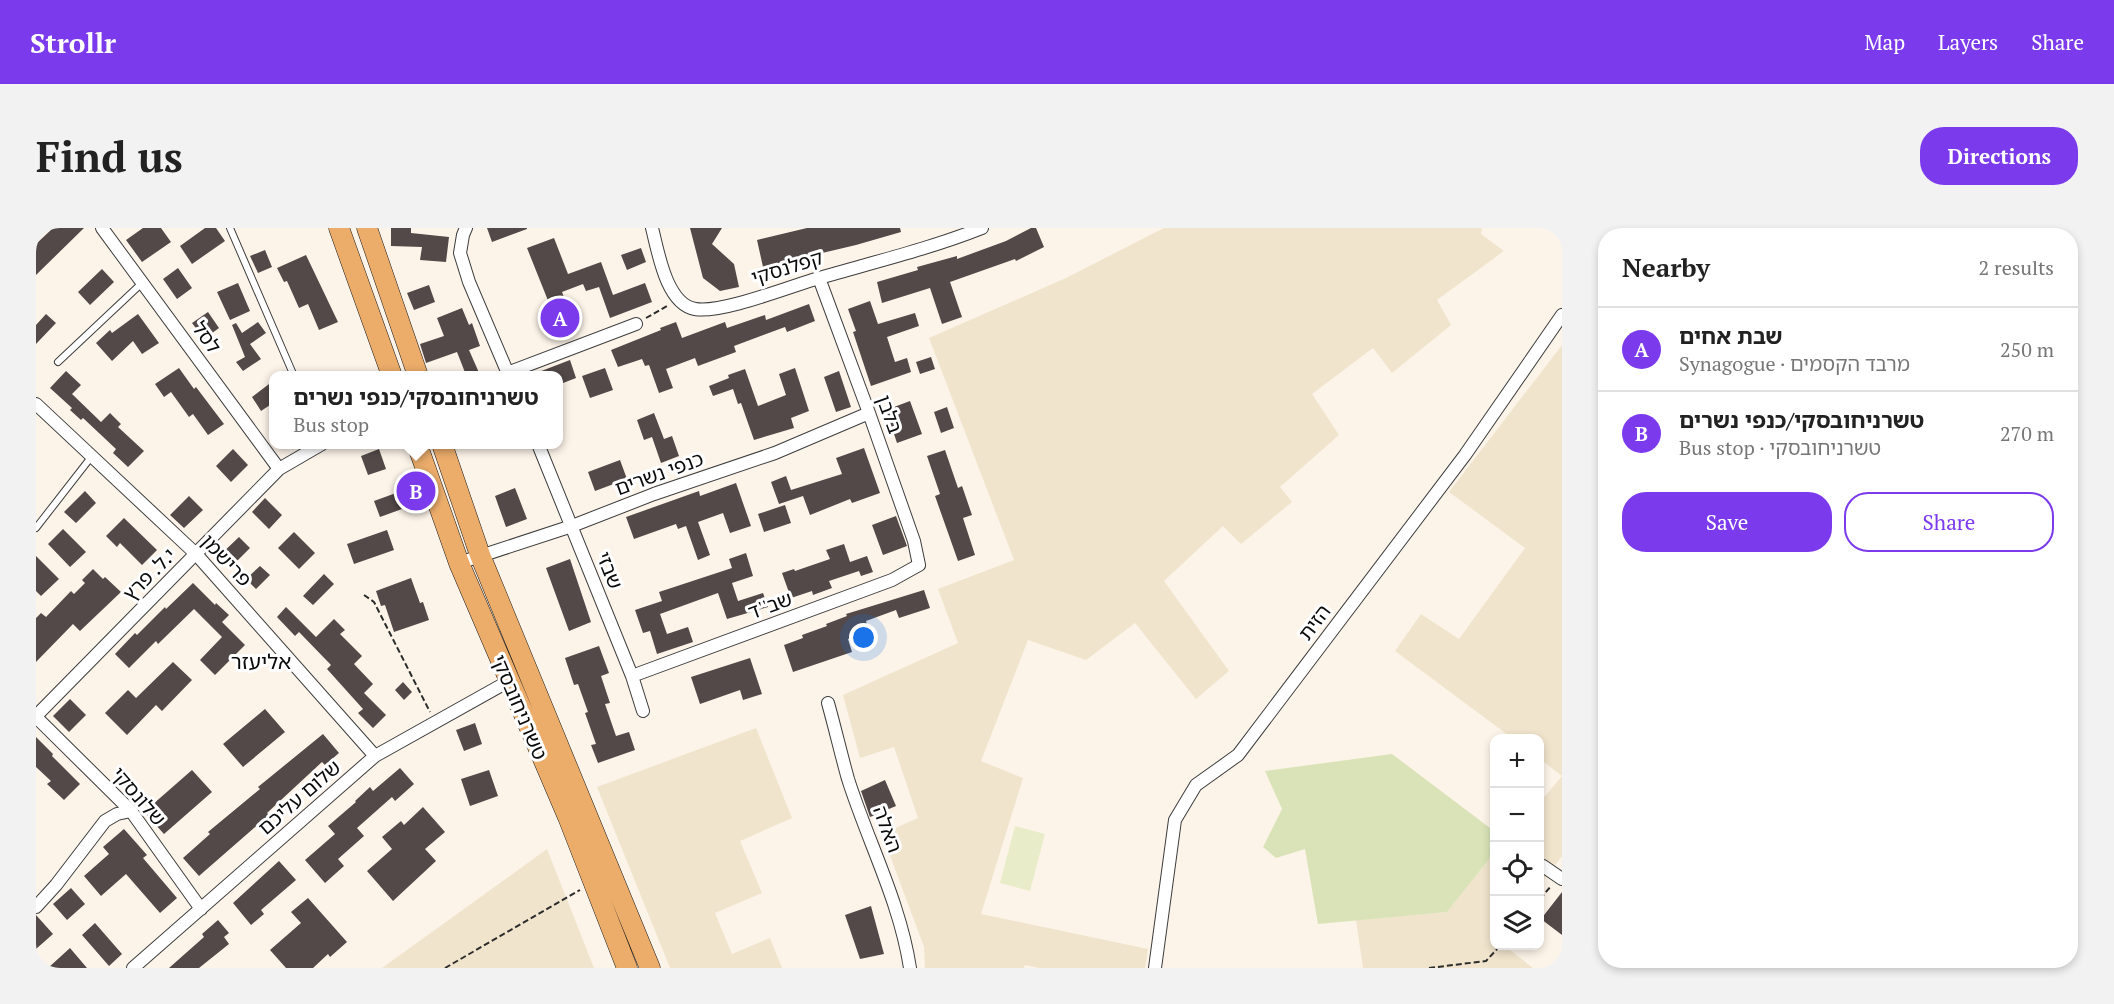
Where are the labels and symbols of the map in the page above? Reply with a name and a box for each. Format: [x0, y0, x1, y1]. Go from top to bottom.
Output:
street label: קפלנסקי [748, 243, 826, 291]
pin: A [540, 296, 580, 340]
street label: לסל [186, 316, 228, 358]
street label: בלבן [871, 391, 909, 437]
street label: כנפי נשרים [611, 445, 707, 501]
pin: B [396, 468, 436, 514]
street label: פרישמן [196, 528, 258, 592]
street label: י.ל. פרץ [117, 542, 181, 606]
street label: שבזי [590, 547, 630, 593]
street label: שב''ד [744, 585, 796, 625]
street label: הזית [1292, 599, 1336, 645]
your location [849, 623, 878, 652]
district label: אליעזר [231, 647, 291, 675]
street label: טשרניחובסקי [486, 650, 554, 764]
street label: שלום עליכם [252, 754, 346, 840]
street label: שלונסקי [106, 761, 172, 831]
street label: האלה [867, 802, 909, 856]

